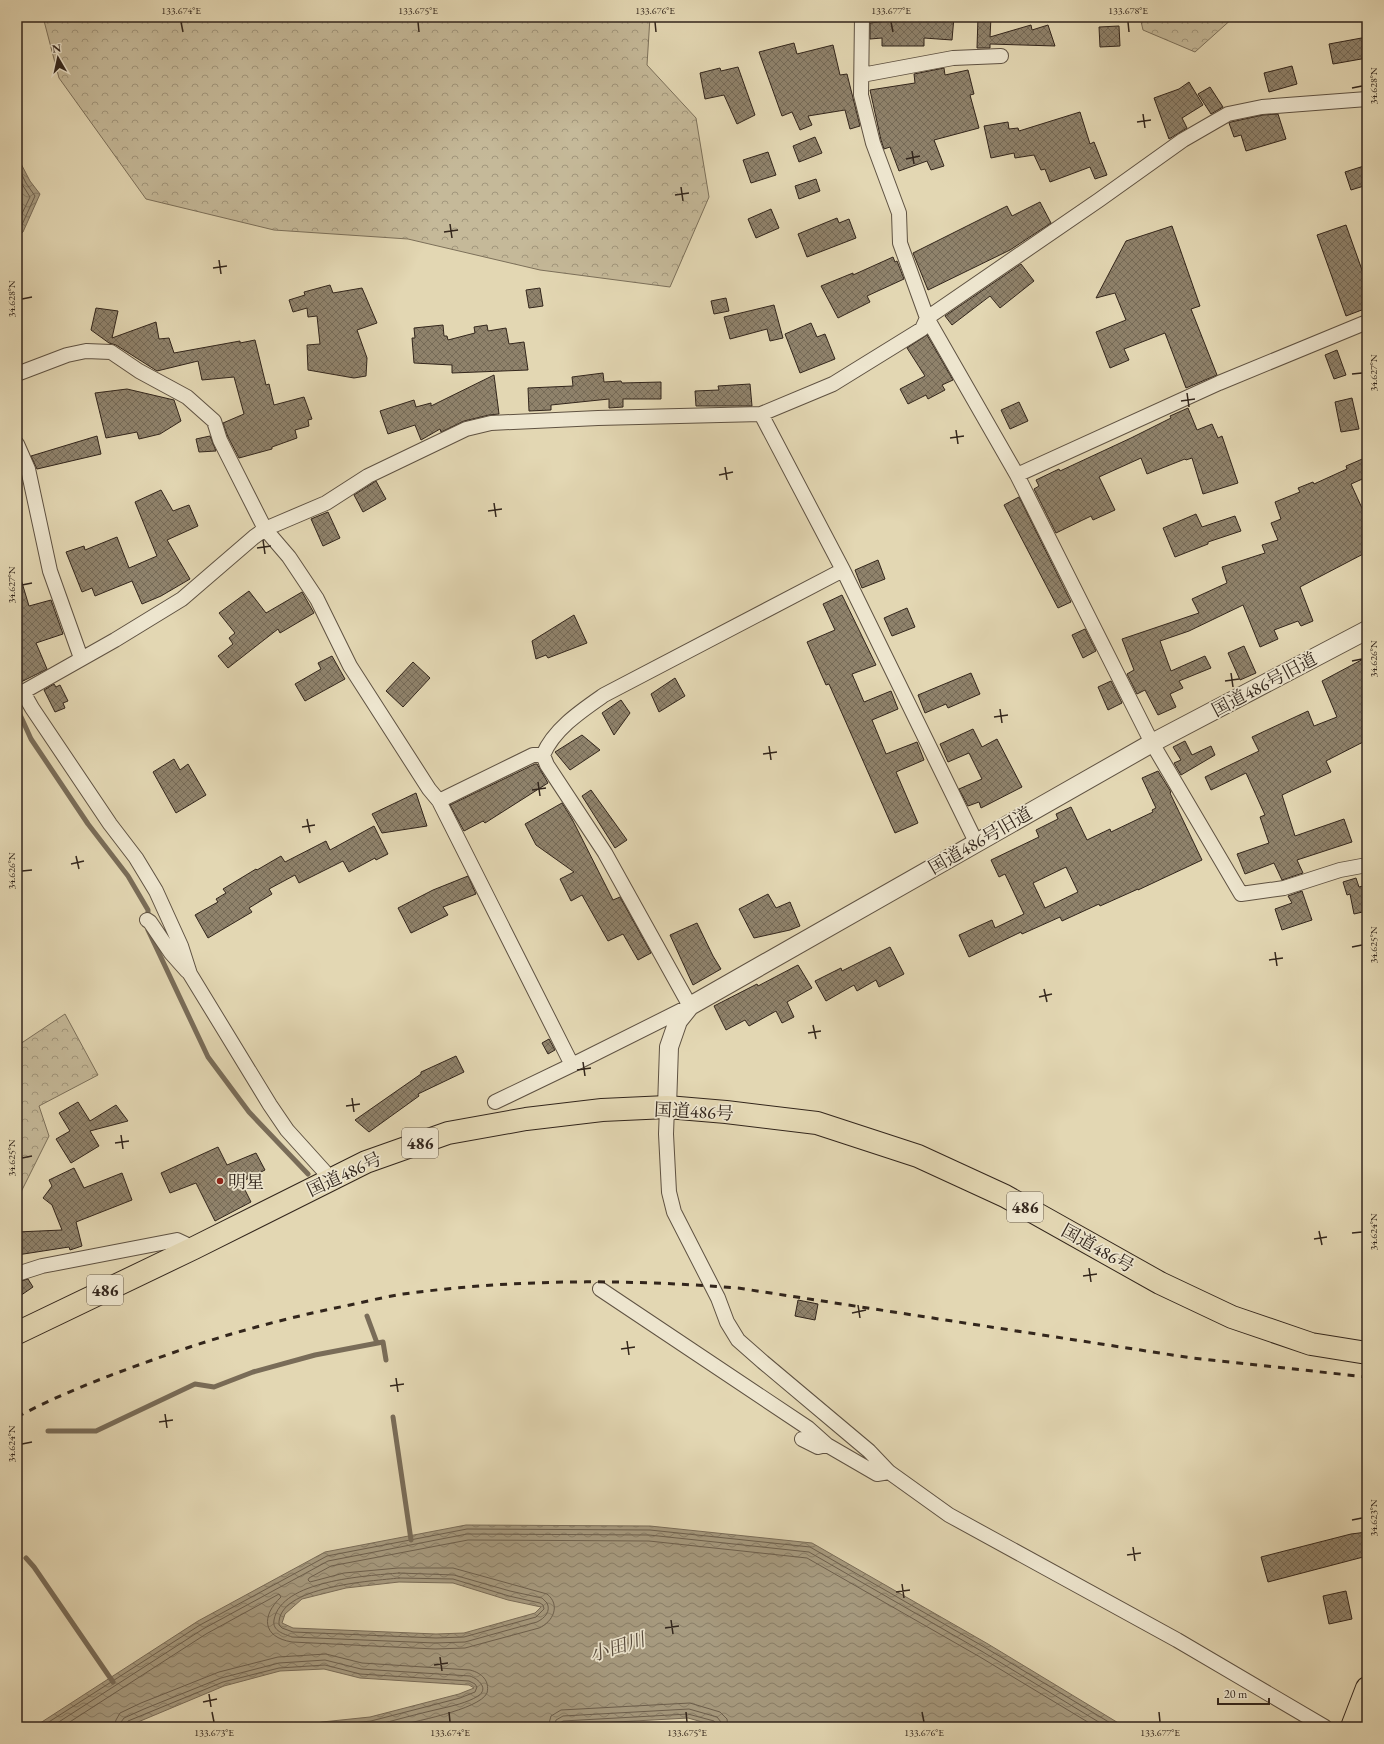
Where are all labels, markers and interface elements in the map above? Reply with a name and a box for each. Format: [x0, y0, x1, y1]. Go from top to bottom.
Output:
text: 133.674°E [161, 4, 201, 17]
text: 133.675°E [398, 4, 438, 17]
text: 133.676°E [635, 4, 675, 17]
text: 133.677°E [871, 4, 911, 17]
text: 133.678°E [1108, 4, 1148, 17]
north arrow [38, 38, 78, 78]
text: N [51, 40, 62, 56]
text: 34.628°N [1367, 67, 1380, 105]
text: 34.628°N [5, 280, 18, 318]
text: 34.627°N [1367, 354, 1380, 392]
text: 34.627°N [5, 566, 18, 604]
text: 34.626°N [1367, 640, 1380, 678]
street label: 国道486号旧道 [1207, 647, 1321, 721]
street label: 国道486号旧道 [924, 801, 1036, 879]
text: 34.626°N [5, 852, 18, 890]
text: 34.625°N [1367, 926, 1380, 964]
street label: 国道486号 [653, 1097, 735, 1125]
road number: 486 [402, 1128, 438, 1158]
text: 34.625°N [5, 1139, 18, 1177]
street label: 国道486号 [303, 1147, 385, 1201]
place label: 明星 [228, 1170, 264, 1193]
marker: 明星 [215, 1176, 225, 1186]
road number: 486 [1007, 1192, 1043, 1222]
text: 34.624°N [1367, 1213, 1380, 1251]
street label: 国道486号 [1057, 1219, 1139, 1277]
road number: 486 [87, 1275, 123, 1305]
text: 34.624°N [5, 1425, 18, 1463]
text: 34.623°N [1367, 1499, 1380, 1537]
water label: 小田川 [586, 1626, 650, 1667]
scale bar [1218, 1680, 1269, 1706]
text: 20 m [1224, 1686, 1248, 1702]
text: 133.673°E [194, 1726, 234, 1739]
text: 133.674°E [430, 1726, 470, 1739]
text: 133.675°E [667, 1726, 707, 1739]
text: 133.676°E [904, 1726, 944, 1739]
text: 133.677°E [1140, 1726, 1180, 1739]

